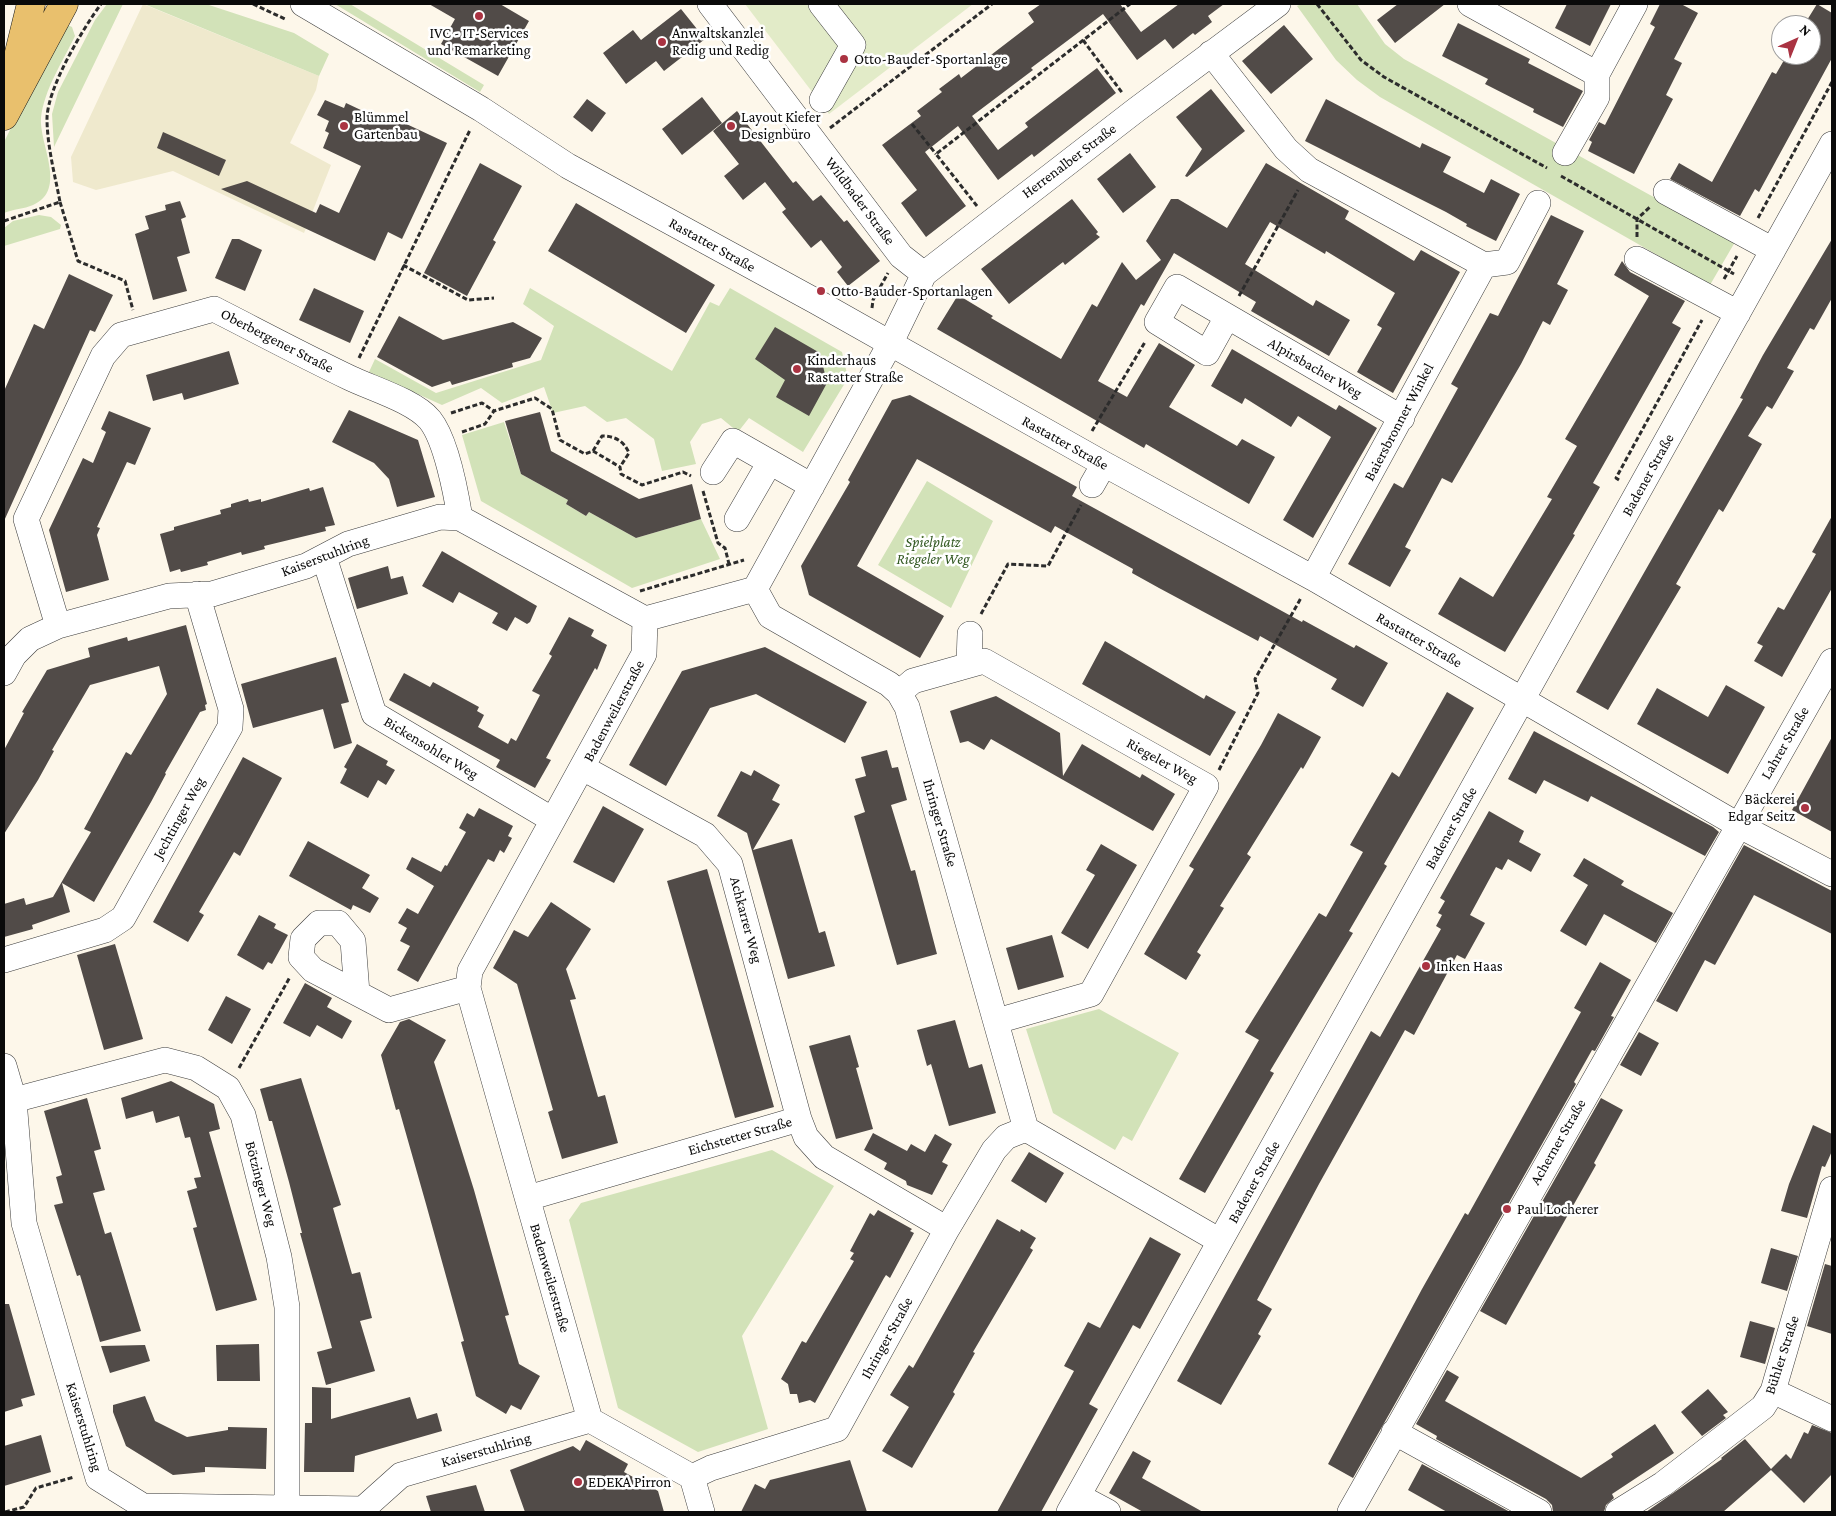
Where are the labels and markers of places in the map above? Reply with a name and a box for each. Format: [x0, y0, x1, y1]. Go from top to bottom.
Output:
marker: IVC - IT-Services und Remarketing [473, 10, 485, 22]
place label: IVC - IT-Services und Remarketing [427, 24, 531, 59]
place label: Anwaltskanzlei Redig und Redig [672, 24, 769, 59]
marker: Anwaltskanzlei Redig und Redig [656, 36, 668, 48]
place label: Otto-Bauder-Sportanlage [854, 50, 1008, 68]
marker: Otto-Bauder-Sportanlage [838, 53, 850, 65]
place label: Blümmel Gartenbau [354, 108, 418, 143]
place label: Layout Kiefer Designbüro [741, 108, 821, 143]
marker: Blümmel Gartenbau [338, 120, 350, 132]
marker: Layout Kiefer Designbüro [725, 120, 737, 132]
place label: Otto-Bauder-Sportanlagen [831, 282, 993, 300]
marker: Otto-Bauder-Sportanlagen [815, 285, 827, 297]
place label: Kinderhaus Rastatter Straße [807, 351, 903, 386]
marker: Kinderhaus Rastatter Straße [791, 363, 803, 375]
place label: Bäckerei Edgar Seitz [1728, 790, 1795, 825]
marker: Bäckerei Edgar Seitz [1799, 802, 1811, 814]
place label: Inken Haas [1436, 957, 1503, 975]
marker: Inken Haas [1420, 960, 1432, 972]
place label: Paul Locherer [1517, 1200, 1599, 1218]
marker: Paul Locherer [1501, 1203, 1513, 1215]
place label: EDEKA Pirron [588, 1473, 671, 1491]
marker: EDEKA Pirron [572, 1476, 584, 1488]

